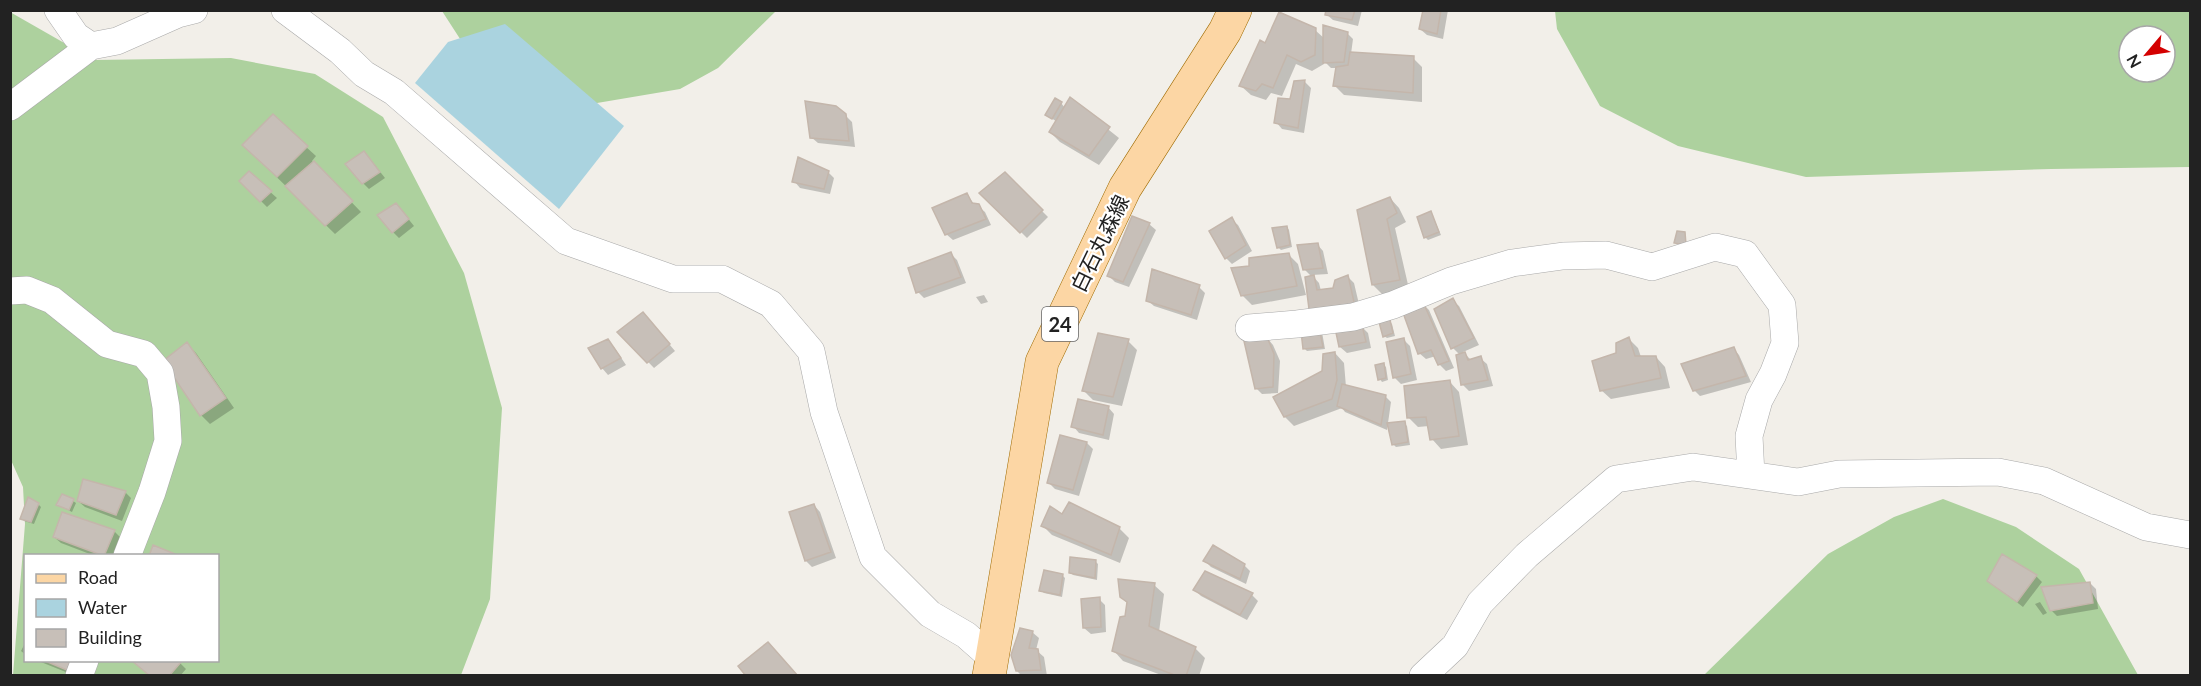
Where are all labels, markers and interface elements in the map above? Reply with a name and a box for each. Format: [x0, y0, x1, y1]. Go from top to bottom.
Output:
north arrow [2117, 24, 2177, 84]
text: N [2122, 52, 2145, 72]
street label: 白石丸森線 [1065, 190, 1133, 296]
road number: 24 [1042, 307, 1078, 341]
legend [24, 554, 219, 662]
text: Road [78, 566, 118, 588]
text: Water [78, 596, 127, 618]
text: Building [78, 626, 142, 648]

